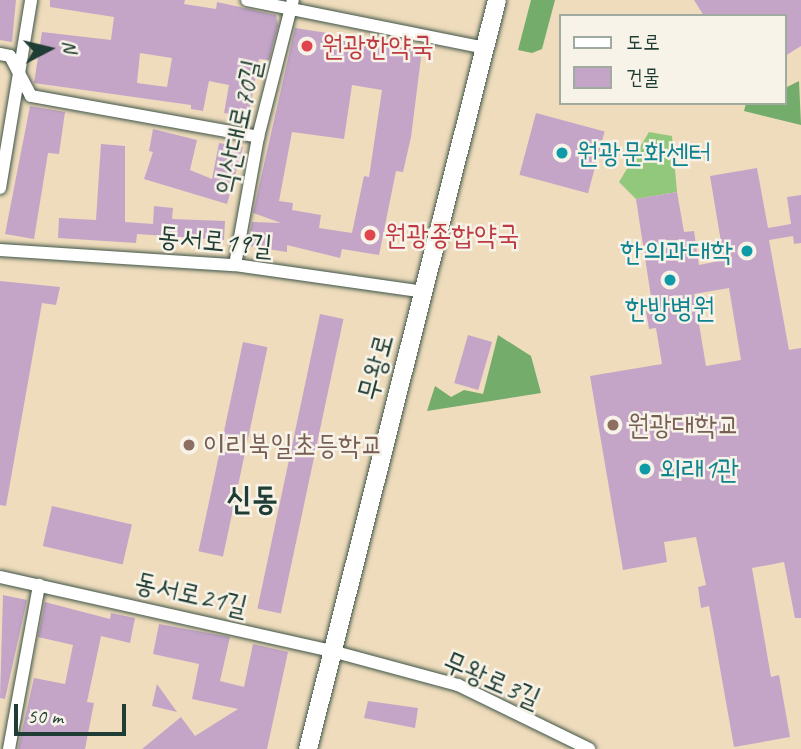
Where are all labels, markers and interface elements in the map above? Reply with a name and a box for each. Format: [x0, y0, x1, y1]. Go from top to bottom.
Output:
north arrow [14, 14, 84, 84]
legend [560, 14, 787, 105]
place label: 원광한약국 [321, 29, 434, 63]
text: 도로 [626, 29, 660, 55]
marker: 원광한약국 [299, 38, 315, 54]
text: N [57, 39, 82, 54]
street label: 익산대로70길 [207, 56, 269, 198]
text: 건물 [626, 64, 660, 90]
place label: 원광문화센터 [576, 136, 711, 170]
marker: 원광문화센터 [554, 145, 570, 161]
place label: 원광종합약국 [384, 218, 519, 252]
street label: 동서로19길 [156, 219, 274, 263]
marker: 원광종합약국 [362, 227, 378, 243]
place label: 한의과대학 [620, 234, 733, 268]
marker: 한의과대학 [739, 243, 755, 259]
marker: 한방병원 [662, 272, 678, 288]
place label: 한방병원 [625, 291, 715, 325]
street label: 무왕로 [351, 330, 401, 404]
place label: 원광대학교 [627, 408, 740, 442]
marker: 원광대학교 [605, 417, 621, 433]
place label: 이리북일초등학교 [203, 428, 383, 462]
marker: 이리북일초등학교 [181, 437, 197, 453]
place label: 외래1관 [659, 452, 739, 486]
marker: 외래1관 [637, 461, 653, 477]
district label: 신동 [226, 480, 278, 518]
street label: 동서로21길 [131, 565, 251, 623]
street label: 무왕로3길 [438, 644, 546, 716]
scale bar [18, 690, 130, 734]
text: 50 m [27, 703, 63, 729]

